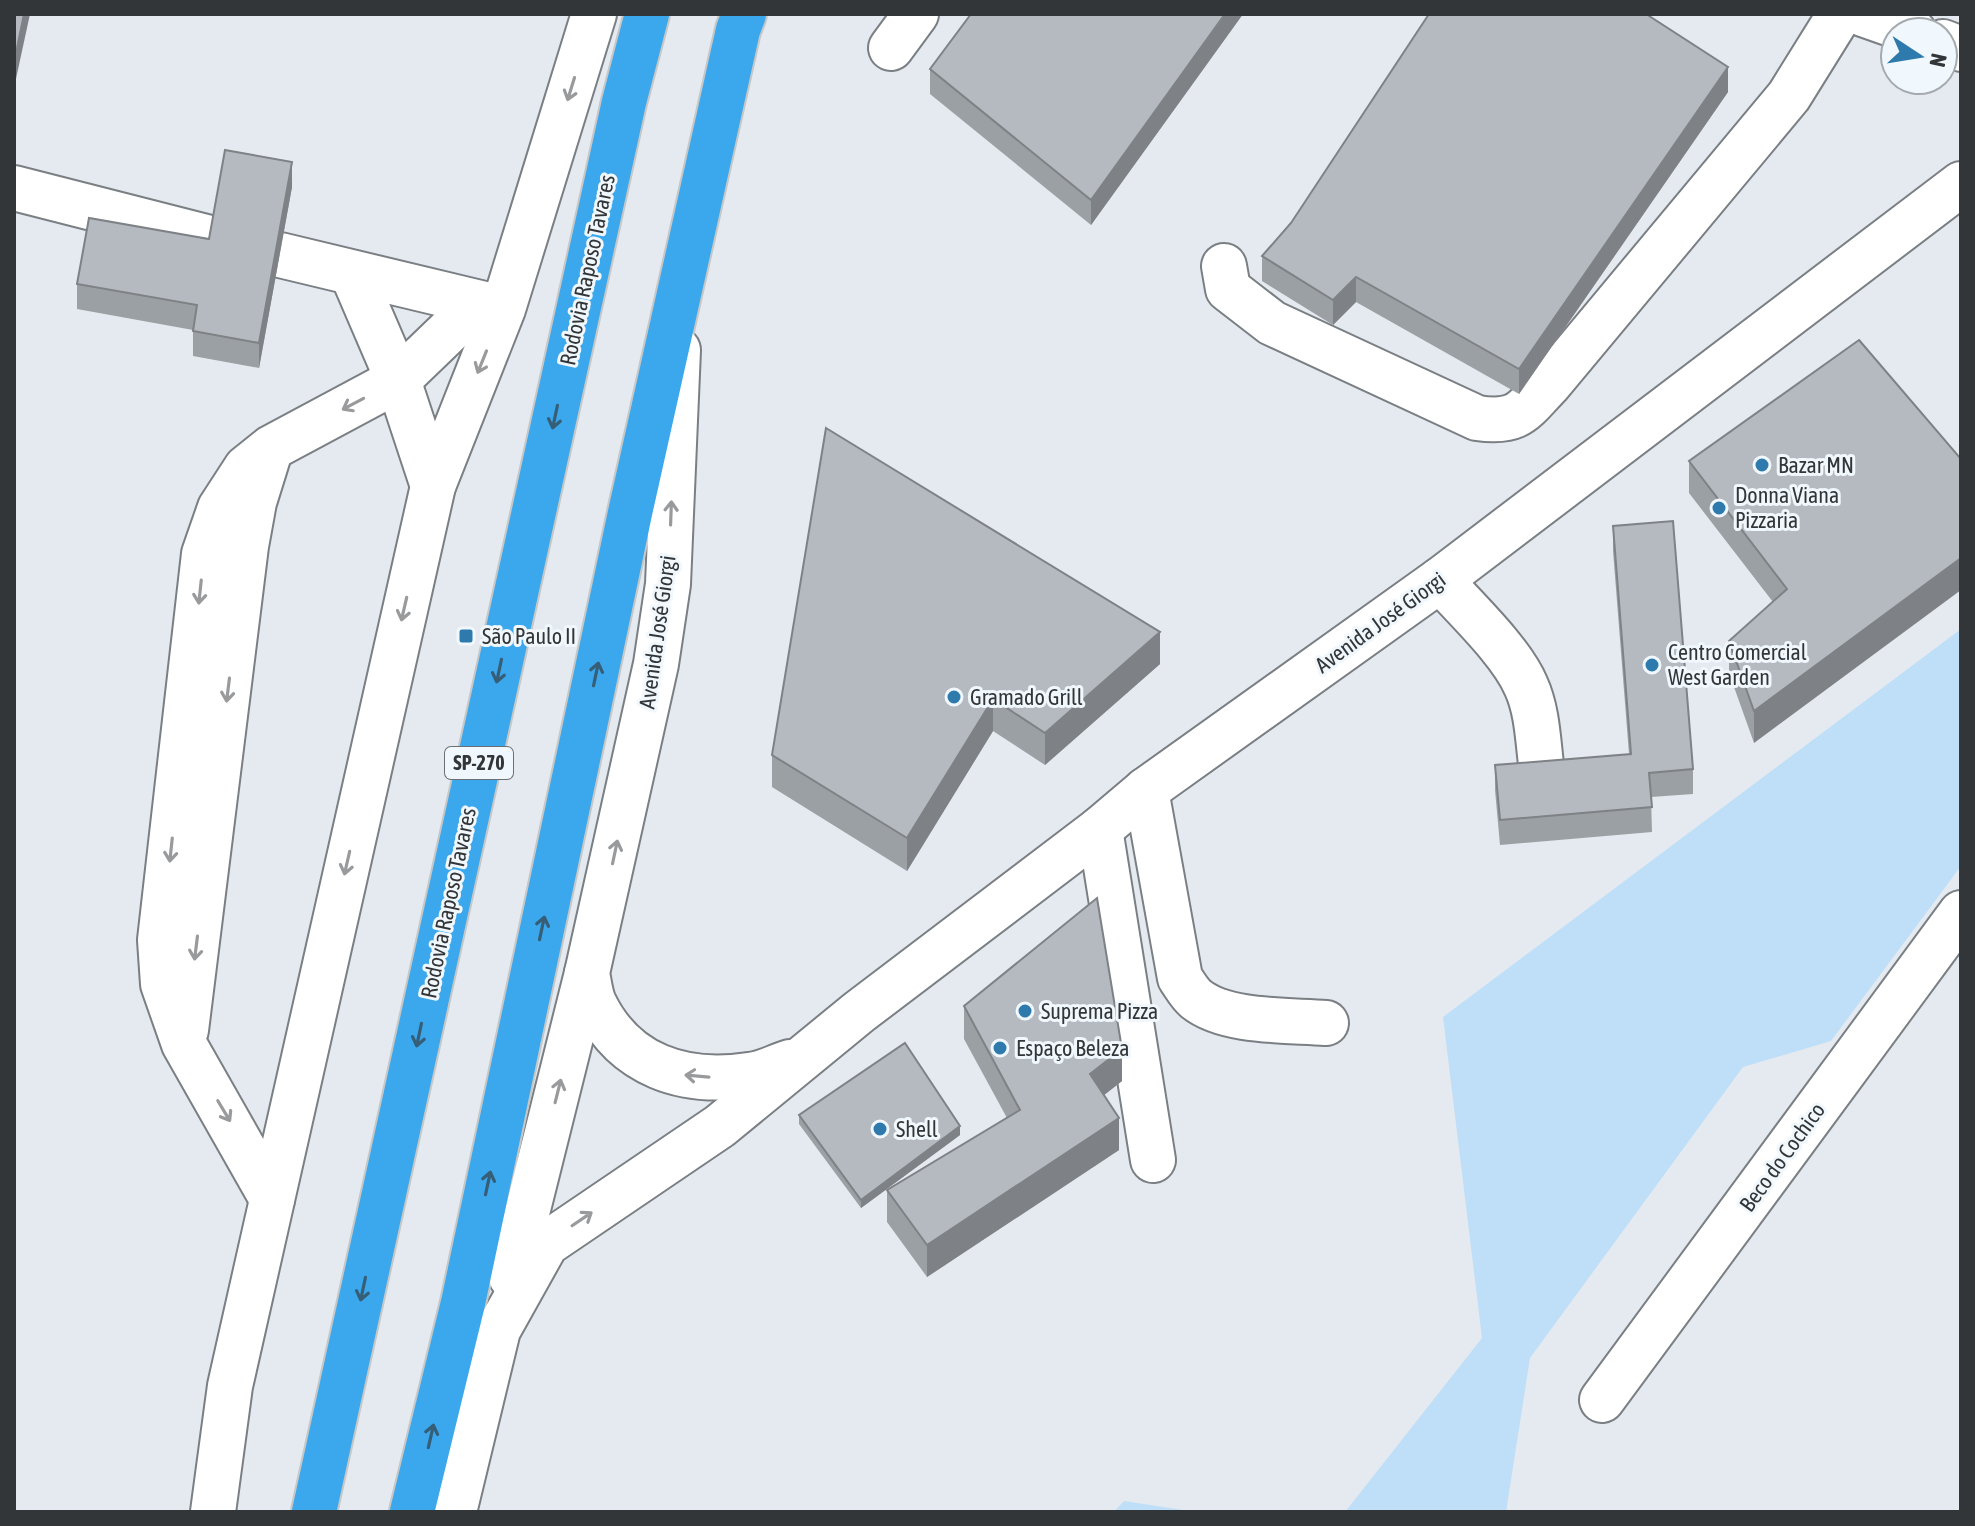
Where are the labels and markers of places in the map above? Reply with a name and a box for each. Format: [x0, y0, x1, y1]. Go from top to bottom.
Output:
place label: Bazar MN [1778, 452, 1854, 478]
marker: Bazar MN [1753, 456, 1771, 474]
place label: Donna Viana Pizzaria [1735, 482, 1839, 533]
marker: Donna Viana Pizzaria [1710, 499, 1728, 517]
place label: São Paulo II [482, 623, 576, 649]
marker: São Paulo II [457, 627, 475, 645]
place label: Centro Comercial West Garden [1668, 639, 1807, 690]
marker: Centro Comercial West Garden [1643, 656, 1661, 674]
place label: Gramado Grill [970, 684, 1083, 710]
marker: Gramado Grill [945, 688, 963, 706]
place label: Suprema Pizza [1041, 998, 1158, 1024]
marker: Suprema Pizza [1016, 1002, 1034, 1020]
place label: Espaço Beleza [1016, 1035, 1129, 1061]
marker: Espaço Beleza [991, 1039, 1009, 1057]
place label: Shell [896, 1116, 938, 1142]
marker: Shell [871, 1120, 889, 1138]

